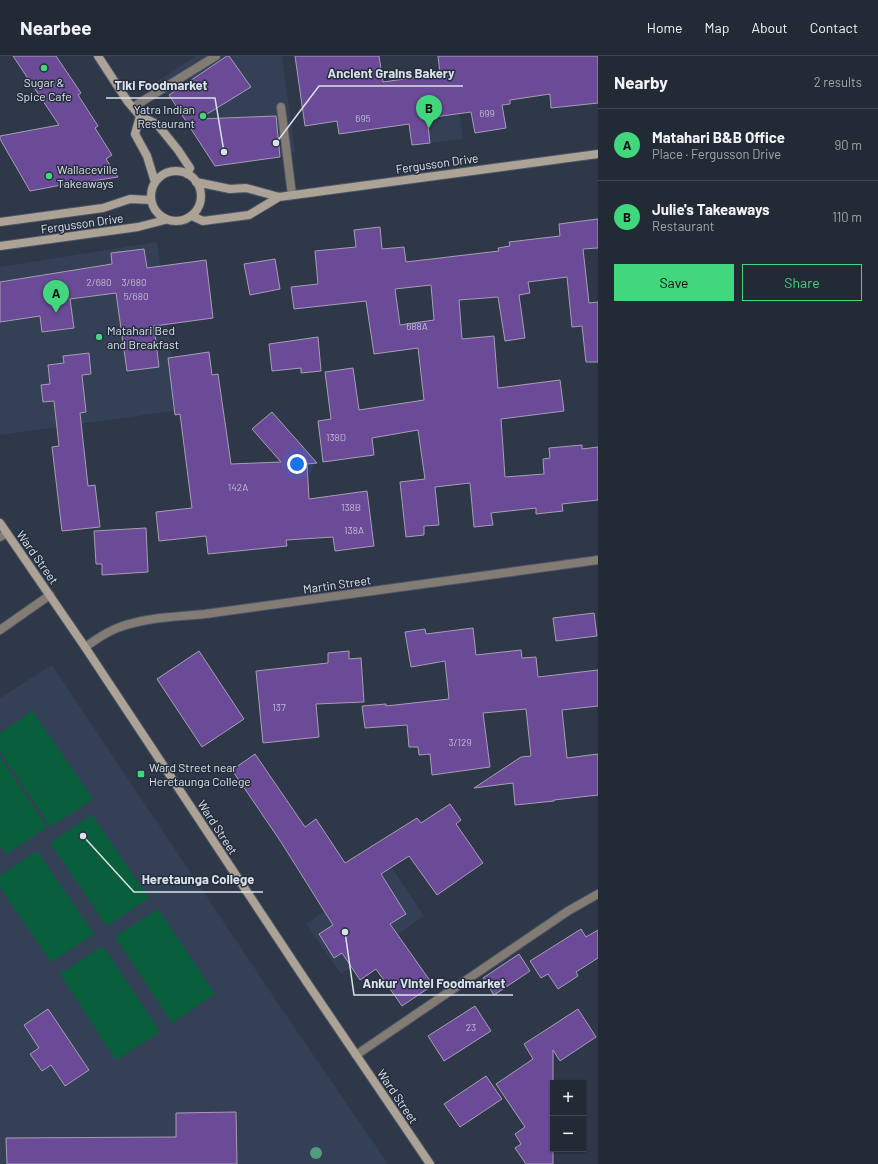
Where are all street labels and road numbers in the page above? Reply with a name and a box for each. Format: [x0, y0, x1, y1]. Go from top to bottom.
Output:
street label: Fergusson Drive [395, 150, 479, 176]
street label: Fergusson Drive [40, 210, 124, 236]
street label: Ward Street [14, 528, 62, 586]
street label: Martin Street [302, 572, 372, 596]
street label: Ward Street [195, 797, 241, 857]
street label: Ward Street [375, 1066, 421, 1126]

